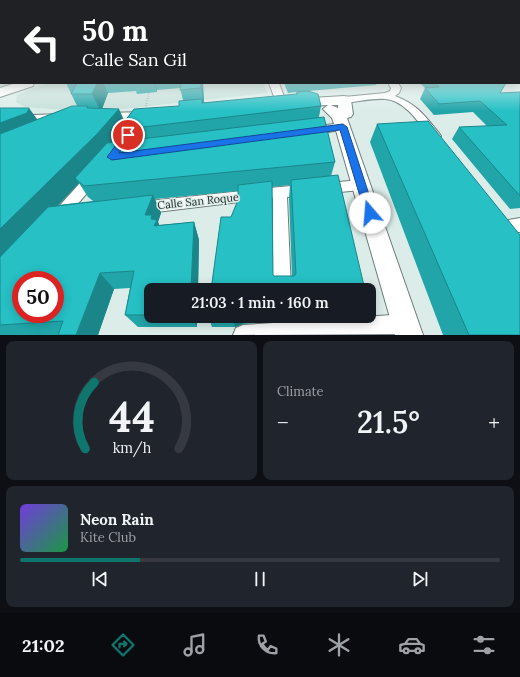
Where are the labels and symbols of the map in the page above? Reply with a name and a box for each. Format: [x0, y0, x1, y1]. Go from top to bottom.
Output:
pin [111, 118, 145, 152]
street label: Calle San Roque [157, 190, 239, 212]
position arrow [349, 192, 391, 234]
speed limit sign: 50 [12, 271, 64, 323]

